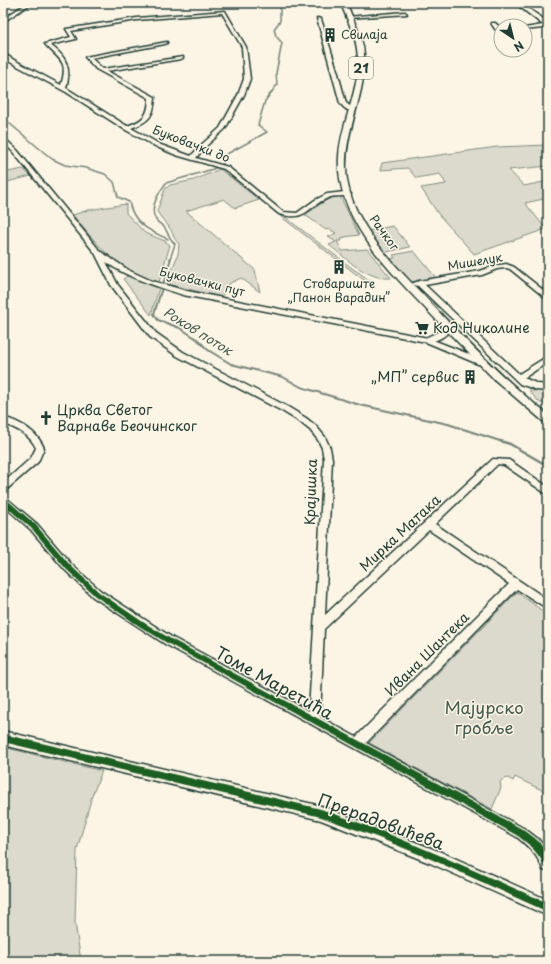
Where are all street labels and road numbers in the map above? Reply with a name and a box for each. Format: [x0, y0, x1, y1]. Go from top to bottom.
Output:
road number: 21 [349, 57, 373, 79]
street label: Буковачки до [150, 120, 233, 166]
street label: Рачког [366, 211, 404, 255]
street label: Мишелук [446, 247, 504, 275]
street label: Буковачки пут [157, 262, 247, 300]
street label: Крајишка [299, 458, 322, 525]
street label: Мирка Матака [354, 489, 445, 576]
street label: Ивана Шантека [380, 606, 474, 701]
street label: Томе Маретића [211, 639, 339, 725]
street label: Прерадовићева [315, 786, 449, 856]

